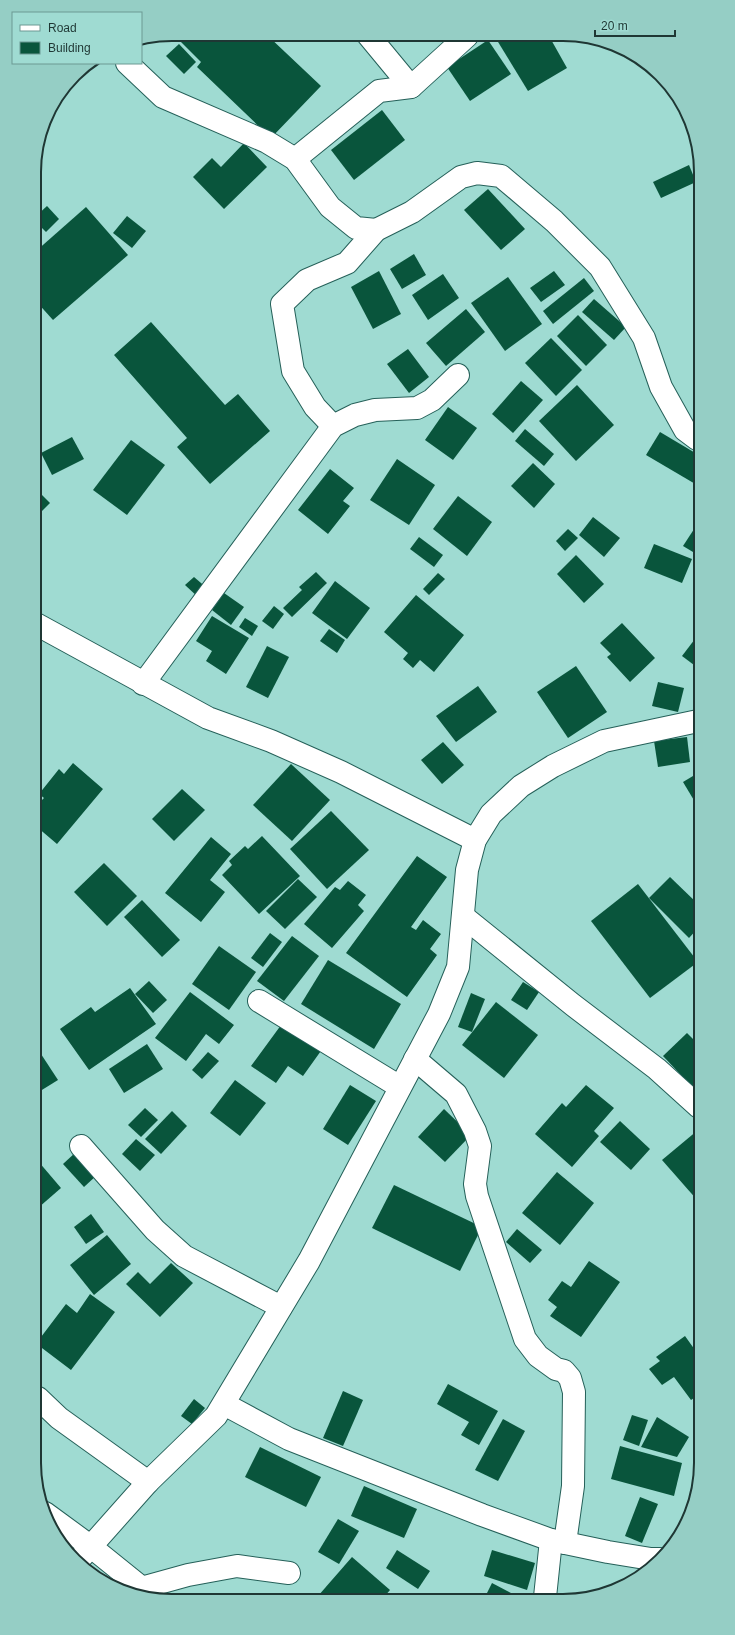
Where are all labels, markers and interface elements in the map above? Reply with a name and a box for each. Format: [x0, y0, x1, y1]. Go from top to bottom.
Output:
legend [12, 12, 142, 64]
scale bar [595, 12, 675, 38]
text: 20 m [601, 19, 628, 33]
text: Road [48, 21, 77, 35]
text: Building [48, 41, 91, 55]

